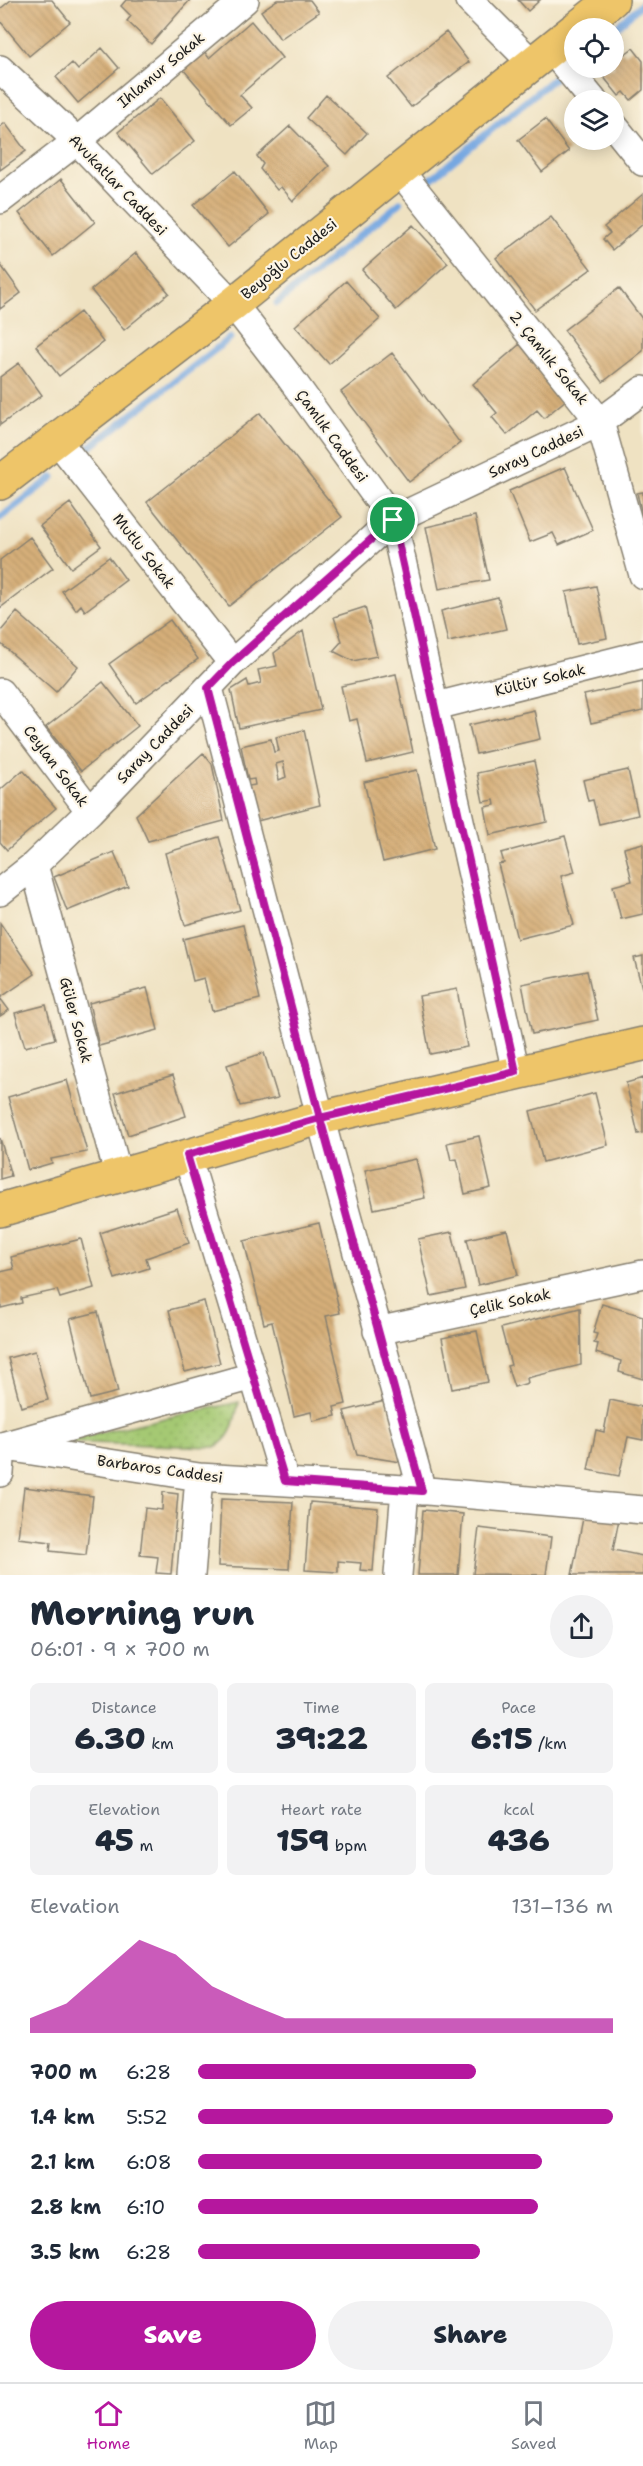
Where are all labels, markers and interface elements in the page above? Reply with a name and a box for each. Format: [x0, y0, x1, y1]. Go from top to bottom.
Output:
map controls [564, 18, 624, 150]
button: locate [564, 18, 624, 78]
street label: Ihlamur Sokak [113, 28, 209, 112]
button: layers [564, 90, 624, 150]
street label: Avukatlar Caddesi [64, 130, 172, 240]
street label: Beyoğlu Caddesi [237, 214, 341, 304]
street label: 2. Çamlık Sokak [505, 307, 593, 409]
street label: Çamlık Caddesi [292, 386, 372, 486]
street label: Saray Caddesi [485, 421, 587, 483]
pin [367, 494, 418, 545]
icon: arrive [376, 503, 409, 536]
street label: Mutlu Sokak [108, 509, 180, 593]
street label: Kültür Sokak [493, 659, 587, 701]
street label: Saray Caddesi [112, 700, 198, 788]
street label: Ceylan Sokak [19, 721, 93, 811]
street label: Güler Sokak [55, 975, 97, 1065]
street label: Çelik Sokak [468, 1284, 552, 1320]
street label: Barbaros Caddesi [96, 1450, 224, 1488]
text: Morning run [30, 1591, 254, 1636]
button: share [550, 1595, 613, 1658]
text: 06:01 · 9 × 700 m [30, 1636, 210, 1662]
text: Distance [91, 1697, 157, 1718]
text: Time [303, 1697, 340, 1718]
text: Pace [501, 1697, 536, 1718]
text: 6.30 [74, 1718, 146, 1759]
text: 39:22 [275, 1718, 368, 1759]
text: 6:15 [471, 1718, 533, 1759]
text: km [146, 1733, 174, 1754]
text: /km [533, 1733, 567, 1754]
text: Elevation [88, 1799, 160, 1820]
text: Heart rate [281, 1799, 362, 1820]
text: kcal [503, 1799, 534, 1820]
text: 45 [95, 1820, 134, 1861]
text: 159 [276, 1820, 329, 1861]
text: 436 [488, 1820, 550, 1861]
text: m [134, 1835, 153, 1856]
text: bpm [329, 1835, 367, 1856]
text: Elevation [30, 1893, 120, 1919]
text: 131–136 m [511, 1893, 613, 1919]
text: 700 m [30, 2059, 97, 2085]
text: 6:28 [126, 2059, 171, 2085]
text: 1.4 km [30, 2104, 95, 2130]
text: 5:52 [126, 2104, 168, 2130]
text: 2.1 km [30, 2149, 95, 2175]
text: 6:08 [126, 2149, 172, 2175]
text: 2.8 km [30, 2194, 101, 2220]
text: 6:10 [126, 2194, 165, 2220]
text: 3.5 km [30, 2239, 100, 2265]
text: 6:28 [126, 2239, 171, 2265]
button: Save [30, 2301, 316, 2370]
button: Share [328, 2301, 613, 2370]
tab: Home [87, 2397, 131, 2454]
tab: Map [304, 2397, 338, 2454]
tab: Saved [511, 2397, 556, 2454]

